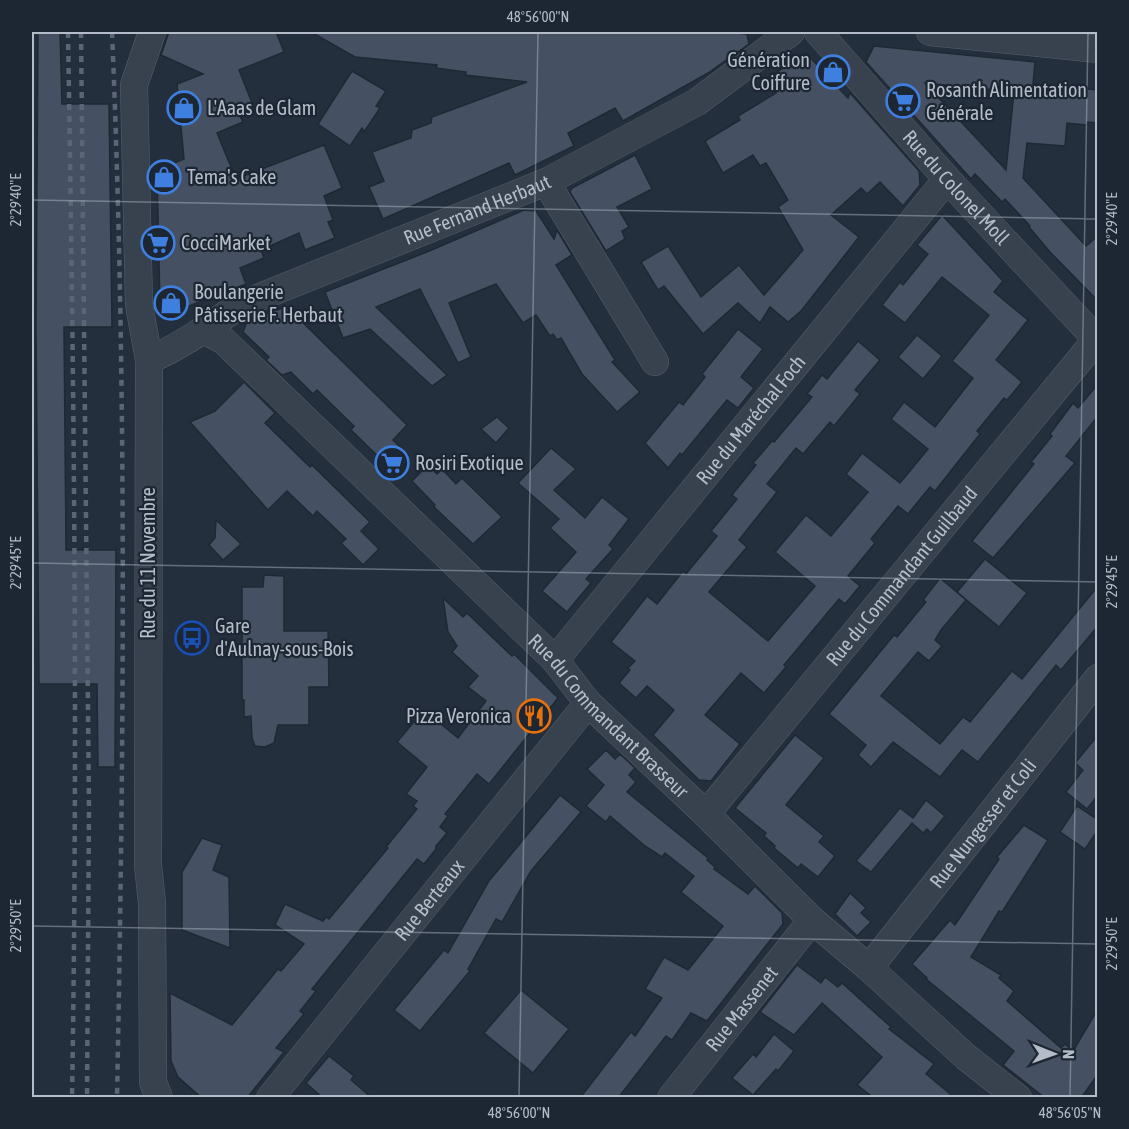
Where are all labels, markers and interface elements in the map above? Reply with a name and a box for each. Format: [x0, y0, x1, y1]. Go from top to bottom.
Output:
text: 48°56'00"N [507, 8, 569, 25]
place label: Génération Coiffure [727, 48, 810, 94]
shop icon: Génération Coiffure [815, 54, 851, 90]
place label: Rosanth Alimentation Générale [926, 78, 1087, 124]
supermarket icon: Rosanth Alimentation Générale [885, 83, 921, 119]
shop icon: L'Aaas de Glam [166, 90, 202, 126]
place label: L'Aaas de Glam [207, 96, 316, 119]
street label: Rue du Colonel Moll [899, 125, 1015, 250]
shop icon: Tema's Cake [146, 159, 182, 195]
place label: Tema's Cake [187, 165, 276, 188]
street label: Rue Fernand Herbaut [400, 170, 555, 249]
text: 2°29'40"E [7, 173, 24, 227]
text: 2°29'40"E [1103, 192, 1120, 246]
supermarket icon: CocciMarket [140, 225, 176, 261]
place label: CocciMarket [181, 231, 271, 254]
place label: Boulangerie Pâtisserie F. Herbaut [194, 280, 343, 326]
shop icon: Boulangerie Pâtisserie F. Herbaut [153, 285, 189, 321]
street label: Rue du Maréchal Foch [691, 350, 810, 489]
supermarket icon: Rosiri Exotique [374, 445, 410, 481]
place label: Rosiri Exotique [415, 451, 524, 474]
street label: Rue du Commandant Guilbaud [821, 482, 982, 670]
street label: Rue du 11 Novembre [136, 487, 159, 639]
text: 2°29'45"E [7, 536, 24, 590]
text: 2°29'45"E [1103, 555, 1120, 609]
place label: Gare d'Aulnay-sous-Bois [215, 614, 353, 660]
bus stop icon: Gare d'Aulnay-sous-Bois [174, 620, 210, 656]
street label: Rue du Commandant Brasseur [524, 629, 694, 803]
restaurant icon: Pizza Veronica [516, 698, 552, 734]
place label: Pizza Veronica [406, 704, 511, 727]
street label: Rue Nungesser et Coli [925, 754, 1041, 892]
street label: Rue Berteaux [389, 855, 468, 945]
text: 2°29'50"E [7, 899, 24, 953]
text: 2°29'50"E [1103, 917, 1120, 971]
street label: Rue Massenet [701, 961, 782, 1055]
north arrow [1024, 1024, 1084, 1084]
text: N [1060, 1049, 1078, 1059]
text: 48°56'00"N [488, 1104, 550, 1121]
text: 48°56'05"N [1039, 1104, 1101, 1121]

